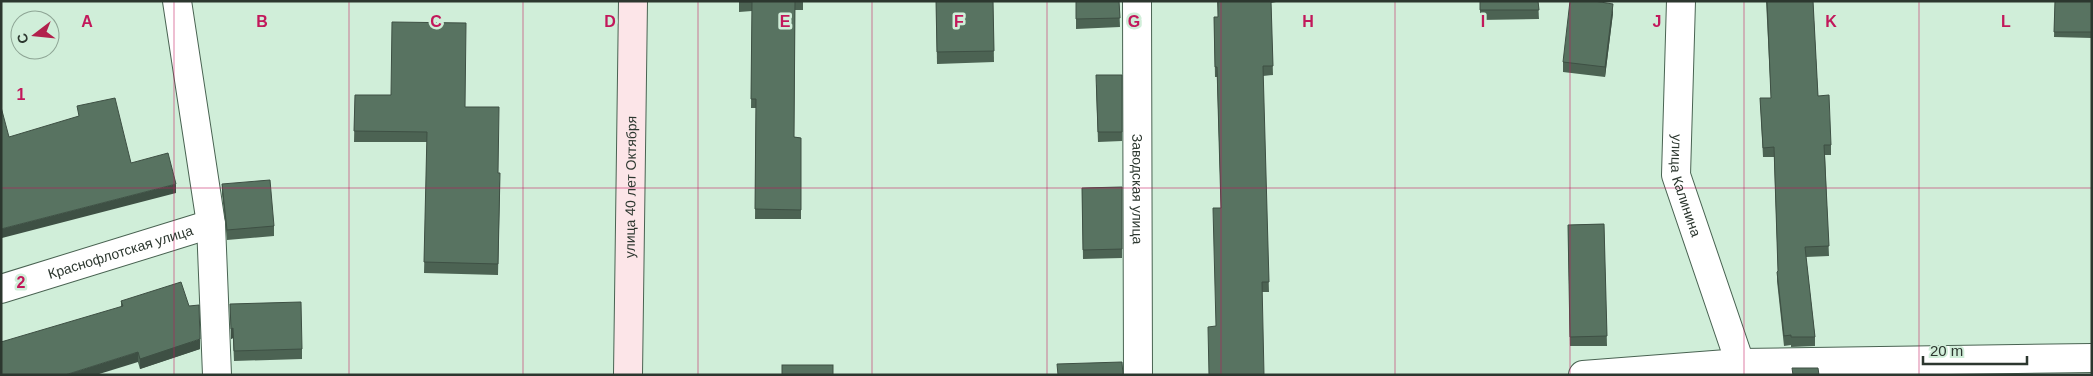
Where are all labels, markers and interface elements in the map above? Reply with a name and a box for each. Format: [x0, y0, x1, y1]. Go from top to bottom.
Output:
north arrow [10, 10, 60, 60]
text: A [81, 13, 93, 30]
text: B [256, 13, 268, 30]
text: C [430, 13, 442, 30]
text: D [604, 13, 616, 30]
text: E [780, 13, 791, 30]
text: F [954, 13, 964, 30]
text: G [1128, 13, 1140, 30]
text: H [1302, 13, 1314, 30]
text: I [1481, 13, 1485, 30]
text: J [1653, 13, 1661, 30]
text: K [1825, 13, 1837, 30]
text: L [2001, 13, 2011, 30]
text: С [13, 32, 32, 46]
text: 1 [17, 86, 26, 103]
street label: улица 40 лет Октября [622, 116, 639, 258]
street label: Заводская улица [1129, 134, 1146, 244]
street label: улица Калинина [1668, 134, 1704, 239]
street label: Краснофлотская улица [46, 222, 195, 282]
text: 2 [17, 274, 26, 291]
scale bar [1923, 334, 2027, 366]
text: 20 m [1930, 342, 1963, 359]

